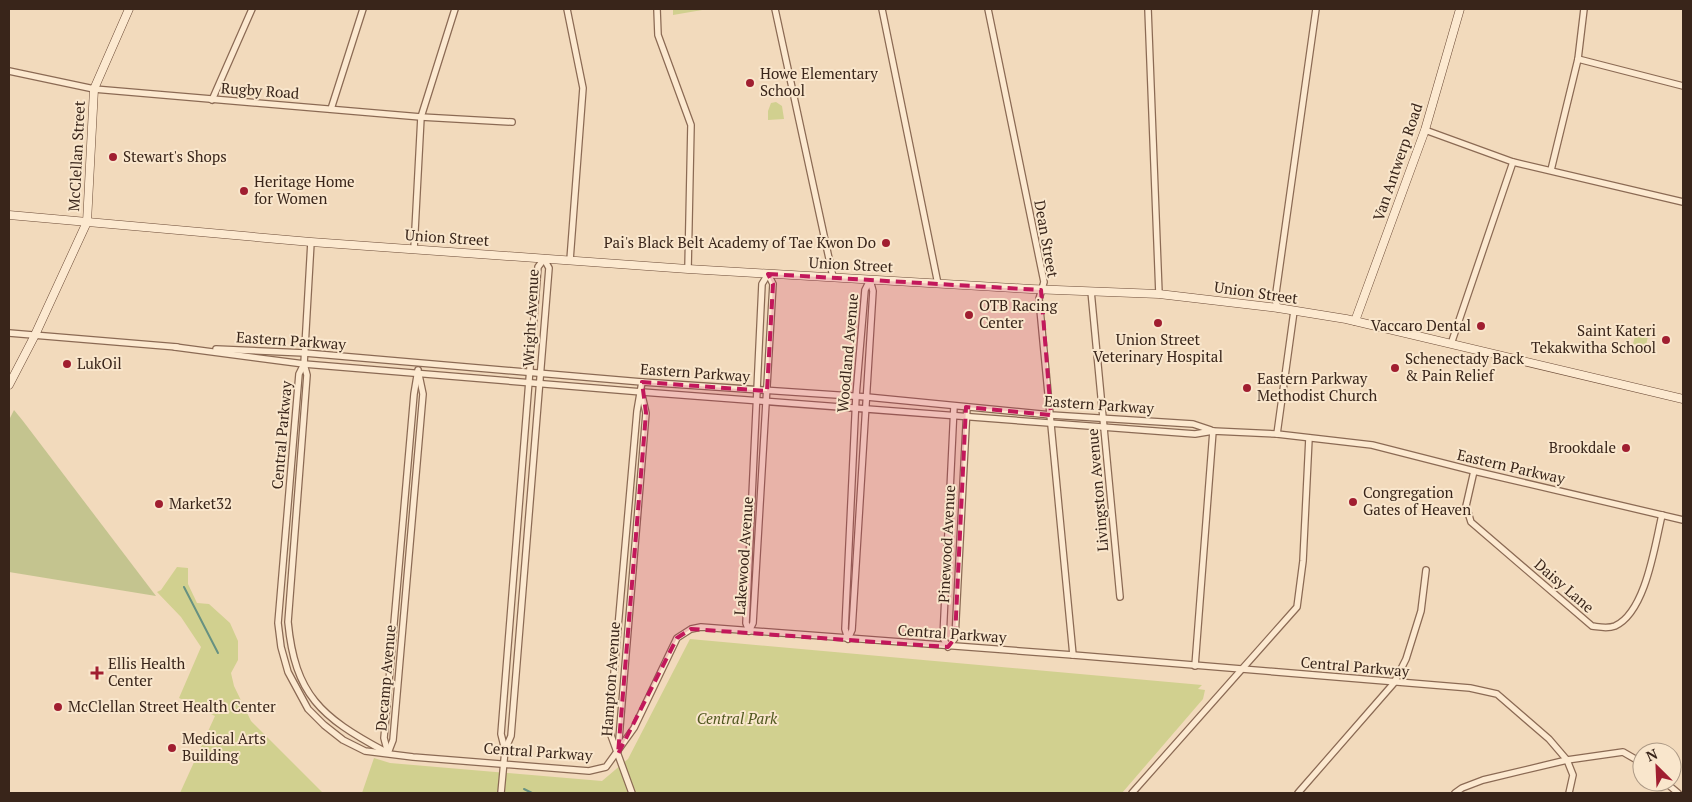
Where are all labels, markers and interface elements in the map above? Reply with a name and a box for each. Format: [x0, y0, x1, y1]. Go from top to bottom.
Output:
place label: Howe Elementary School [760, 63, 878, 100]
street label: Rugby Road [220, 77, 300, 103]
marker: Howe Elementary School [744, 77, 756, 89]
street label: McClellan Street [63, 100, 89, 212]
street label: Van Antwerp Road [1368, 100, 1427, 223]
place label: Stewart's Shops [123, 146, 227, 166]
marker: Stewart's Shops [107, 151, 119, 163]
place label: Heritage Home for Women [254, 171, 355, 208]
marker: Heritage Home for Women [238, 185, 250, 197]
street label: Dean Street [1030, 199, 1064, 280]
street label: Union Street [404, 224, 490, 250]
place label: Pai's Black Belt Academy of Tae Kwon Do [604, 232, 876, 252]
marker: Pai's Black Belt Academy of Tae Kwon Do [880, 237, 892, 249]
street label: Union Street [808, 252, 894, 276]
street label: Wright Avenue [517, 268, 543, 367]
street label: Union Street [1213, 276, 1300, 308]
street label: Woodland Avenue [832, 292, 862, 413]
place label: OTB Racing Center [979, 295, 1058, 332]
marker: OTB Racing Center [963, 309, 975, 321]
place label: Vaccaro Dental [1371, 315, 1471, 335]
marker: Union Street Veterinary Hospital [1152, 317, 1164, 329]
marker: Vaccaro Dental [1475, 320, 1487, 332]
place label: Saint Kateri Tekakwitha School [1531, 320, 1656, 357]
street label: Eastern Parkway [235, 326, 347, 354]
place label: Union Street Veterinary Hospital [1093, 329, 1223, 366]
marker: Saint Kateri Tekakwitha School [1660, 334, 1672, 346]
place label: Schenectady Back & Pain Relief [1405, 348, 1524, 385]
place label: LukOil [77, 353, 122, 373]
marker: LukOil [61, 358, 73, 370]
street label: Eastern Parkway [639, 358, 751, 386]
marker: Schenectady Back & Pain Relief [1389, 362, 1401, 374]
place label: Eastern Parkway Methodist Church [1257, 368, 1378, 405]
street label: Central Parkway [266, 379, 296, 490]
marker: Eastern Parkway Methodist Church [1241, 382, 1253, 394]
street label: Eastern Parkway [1043, 390, 1155, 418]
street label: Livingston Avenue [1082, 428, 1112, 552]
place label: Brookdale [1549, 437, 1616, 457]
marker: Brookdale [1620, 442, 1632, 454]
street label: Eastern Parkway [1455, 444, 1568, 488]
place label: Congregation Gates of Heaven [1363, 482, 1471, 519]
street label: Pinewood Avenue [933, 484, 959, 603]
place label: Market32 [169, 493, 232, 513]
street label: Lakewood Avenue [729, 496, 757, 616]
marker: Congregation Gates of Heaven [1347, 496, 1359, 508]
marker: Market32 [153, 498, 165, 510]
street label: Daisy Lane [1531, 554, 1599, 617]
street label: Central Parkway [897, 619, 1007, 647]
street label: Hampton Avenue [596, 621, 624, 737]
street label: Decamp Avenue [370, 624, 400, 732]
street label: Central Parkway [1300, 651, 1411, 681]
place label: Ellis Health Center [108, 653, 186, 690]
marker: Ellis Health Center [90, 666, 104, 680]
place label: McClellan Street Health Center [68, 696, 276, 716]
marker: McClellan Street Health Center [52, 701, 64, 713]
park label: Central Park [697, 708, 778, 728]
place label: Medical Arts Building [182, 728, 266, 765]
street label: Central Parkway [483, 737, 593, 765]
marker: Medical Arts Building [166, 742, 178, 754]
north arrow [1632, 742, 1682, 792]
text: N [1643, 744, 1661, 766]

